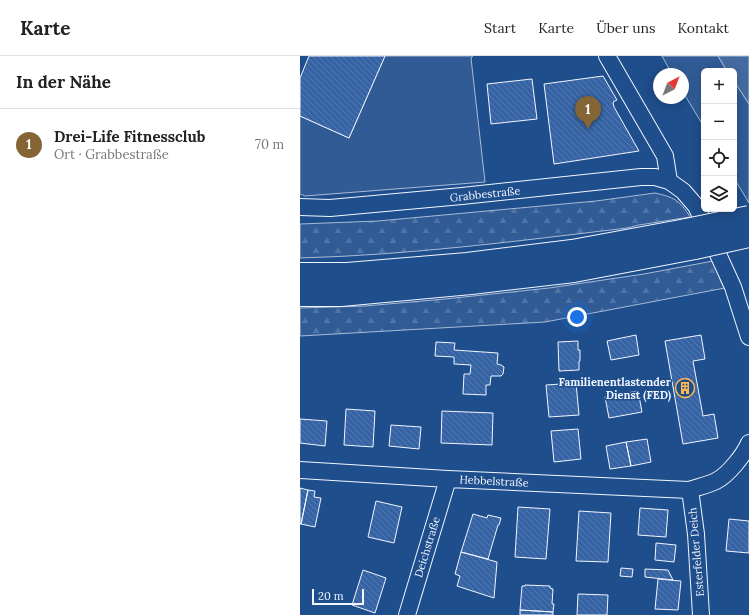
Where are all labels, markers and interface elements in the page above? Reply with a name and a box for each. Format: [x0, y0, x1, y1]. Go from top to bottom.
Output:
text: Karte [20, 16, 71, 40]
text: Start [484, 19, 516, 37]
text: Karte [538, 19, 574, 37]
text: Über uns [596, 19, 656, 37]
text: Kontakt [678, 19, 729, 37]
north arrow [653, 68, 689, 104]
map controls [701, 68, 737, 212]
button: + [701, 68, 737, 104]
text: In der Nähe [16, 71, 111, 93]
pin: 1 [575, 96, 601, 129]
button: − [701, 104, 737, 140]
text: Drei-Life Fitnessclub [54, 127, 205, 146]
text: 1 [26, 136, 32, 153]
text: 70 m [255, 136, 284, 153]
button: locate [701, 140, 737, 176]
text: Ort · Grabbestraße [54, 146, 169, 163]
button: layers [701, 176, 737, 212]
street label: Grabbestraße [449, 183, 521, 205]
your location [567, 307, 587, 327]
place label: Familienentlastender Dienst (FED) [559, 375, 672, 403]
building icon: Familienentlastender Dienst (FED) [674, 377, 696, 399]
street label: Hebbelstraße [459, 472, 529, 490]
street label: Esterfelder Deich [685, 506, 707, 597]
street label: Deichstraße [411, 515, 443, 579]
scale bar [312, 587, 364, 606]
text: 20 m [318, 589, 343, 603]

